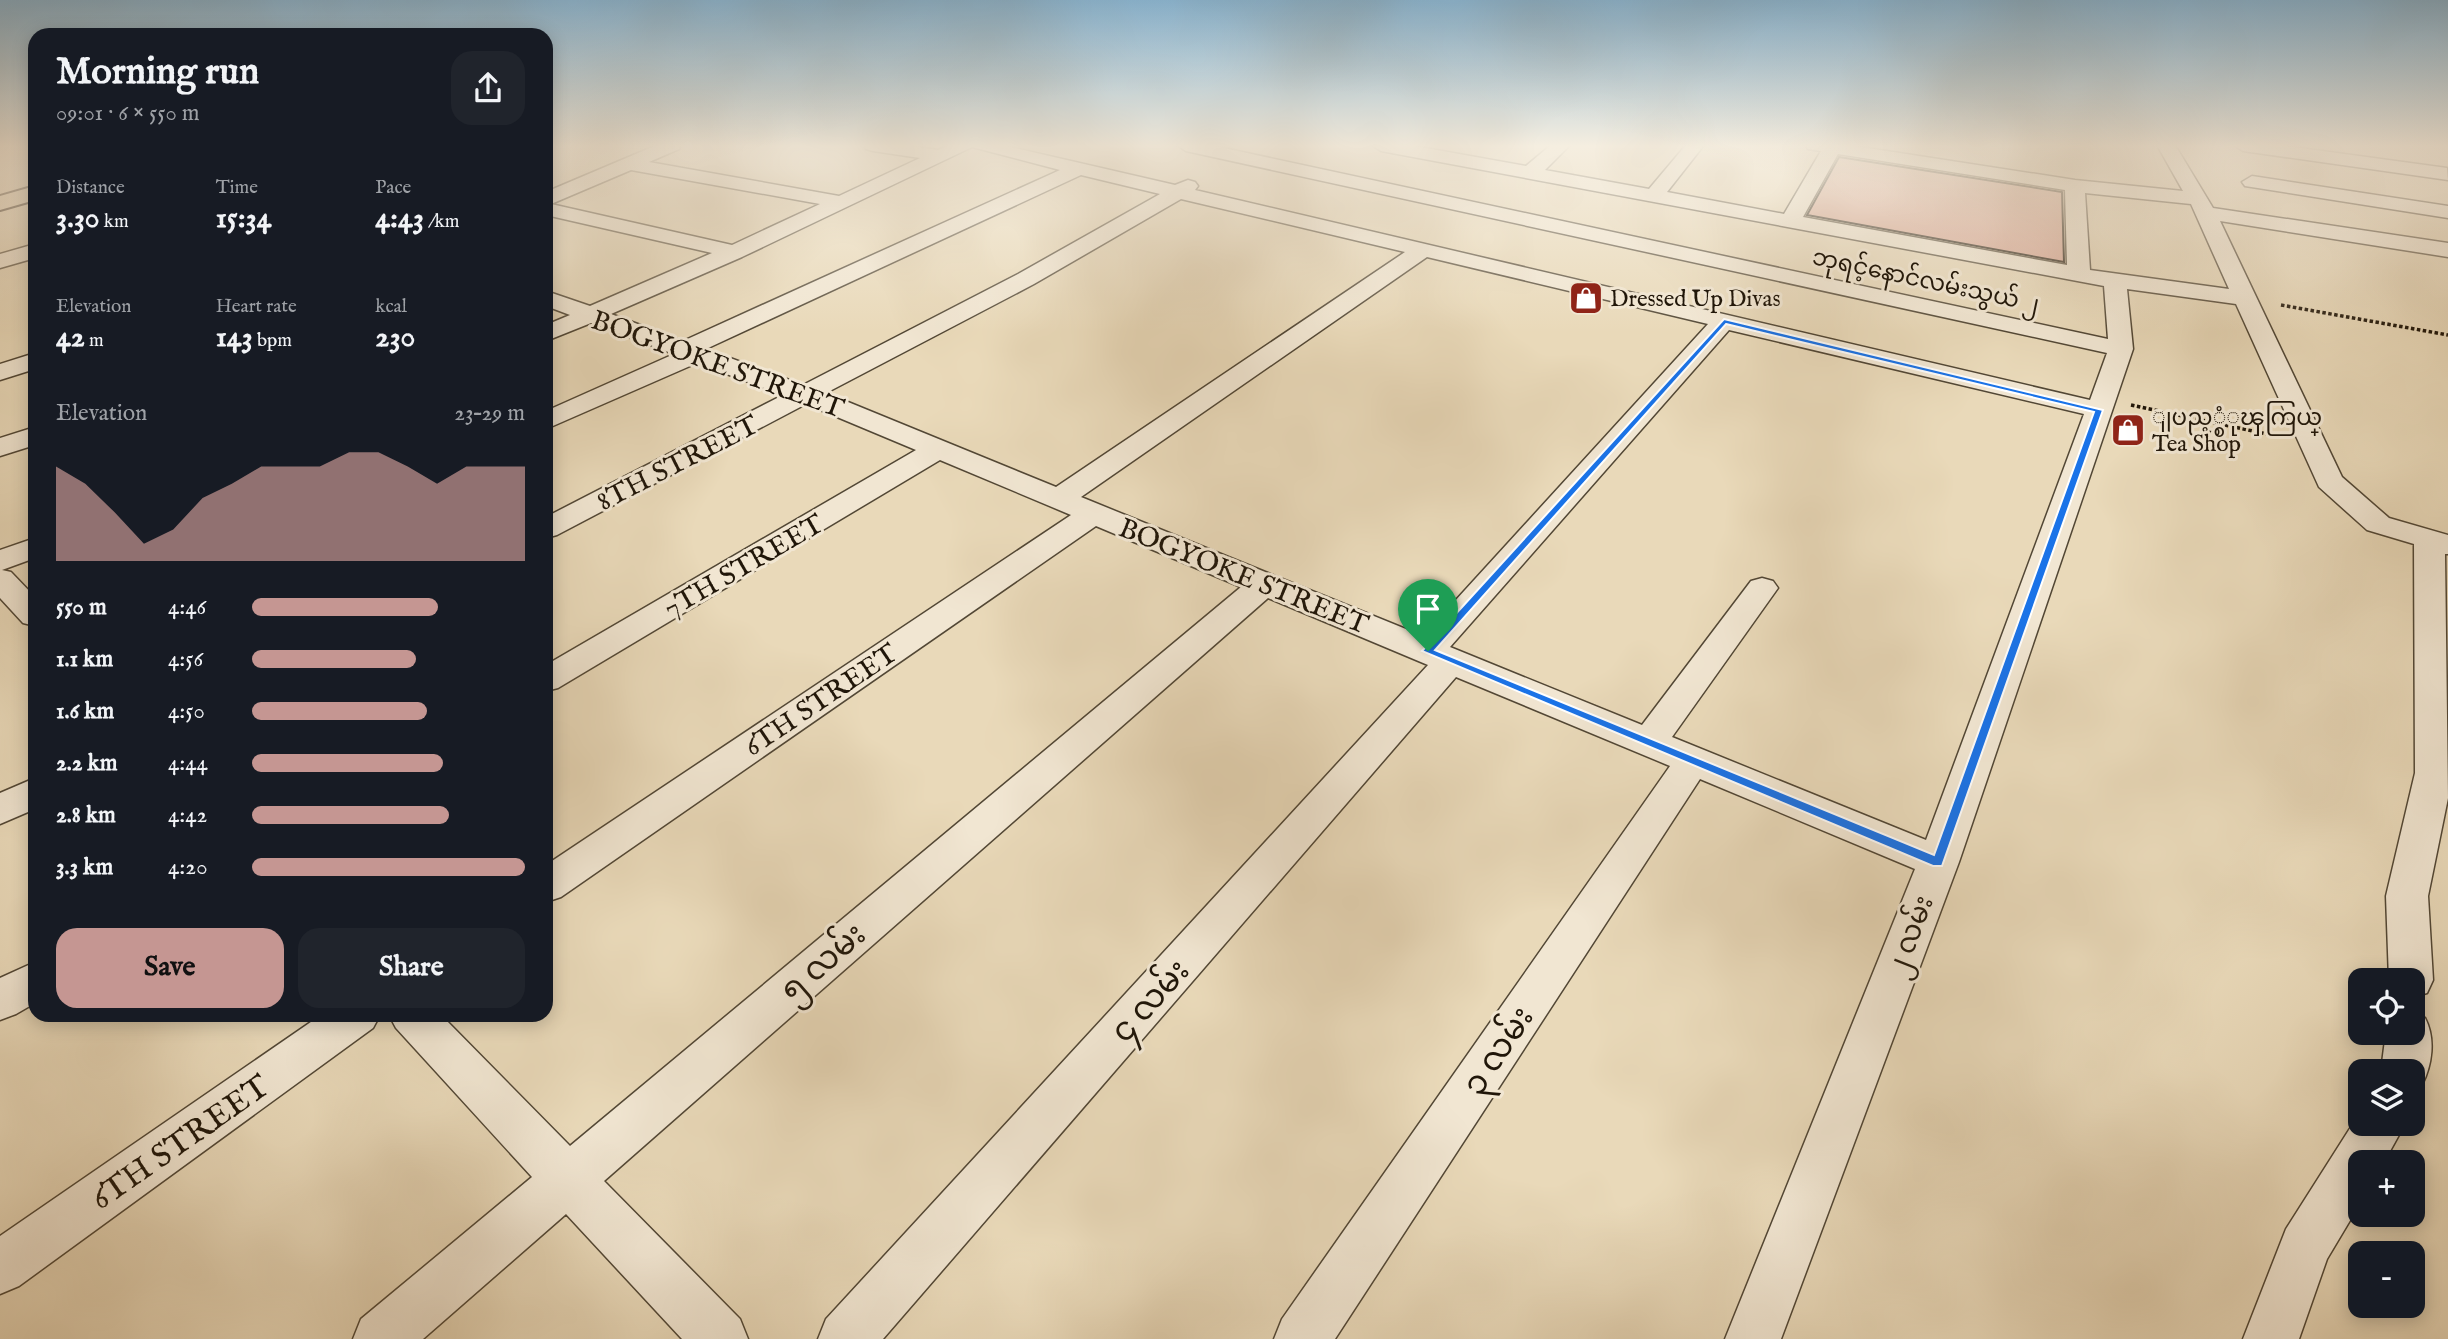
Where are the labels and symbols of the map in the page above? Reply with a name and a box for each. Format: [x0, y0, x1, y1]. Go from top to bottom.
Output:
street label: ဘုရင့်နောင်လမ်းသွယ် ၂ [1809, 240, 2042, 323]
shop icon: Dressed Up Divas [1567, 279, 1605, 317]
place label: Dressed Up Divas [1610, 285, 1781, 314]
street label: BOGYOKE STREET [586, 303, 849, 428]
place label: ျပည့္စံုၾကြယ္ Tea Shop [2152, 401, 2322, 459]
street label: 8TH STREET [592, 408, 765, 520]
shop icon: ျပည့္စံုၾကြယ္ Tea Shop [2109, 411, 2147, 449]
street label: 7TH STREET [658, 507, 831, 627]
street label: BOGYOKE STREET [1113, 511, 1374, 644]
pin [1398, 579, 1458, 651]
street label: 6TH STREET [738, 637, 905, 765]
street label: ၂ လမ်း [1877, 890, 1946, 984]
street label: ၅ လမ်း [770, 911, 878, 1014]
street label: ၄ လမ်း [1100, 949, 1202, 1055]
street label: ၃ လမ်း [1451, 997, 1547, 1106]
street label: 6TH STREET [83, 1066, 278, 1221]

